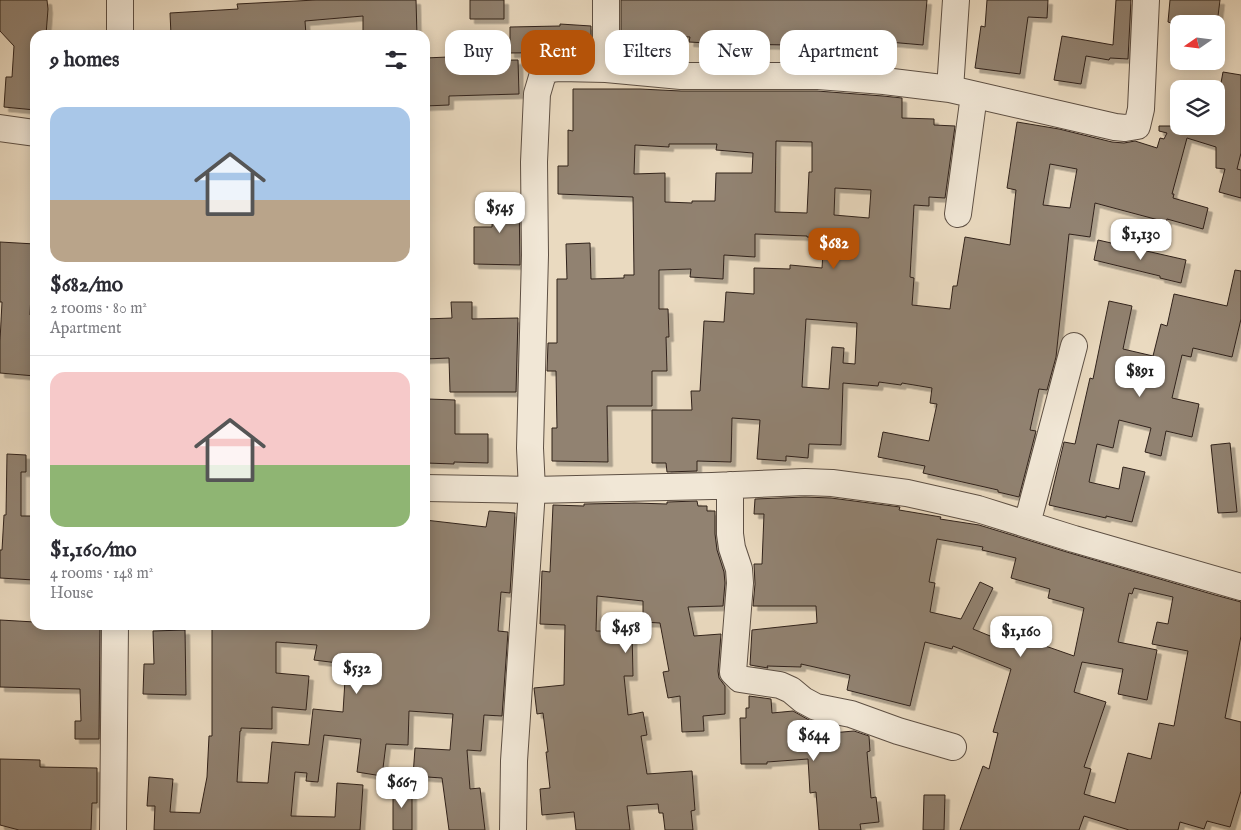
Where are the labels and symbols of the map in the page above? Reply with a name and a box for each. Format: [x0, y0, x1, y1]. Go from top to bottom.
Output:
north arrow [1170, 15, 1225, 70]
pin: $545 [470, 192, 530, 234]
pin: $1,130 [1100, 218, 1182, 261]
pin: $682 [804, 228, 864, 270]
pin: $891 [1110, 356, 1170, 398]
pin: $458 [596, 612, 656, 654]
pin: $1,160 [980, 616, 1062, 658]
pin: $532 [327, 652, 387, 695]
pin: $644 [784, 720, 844, 762]
pin: $667 [372, 766, 432, 809]

